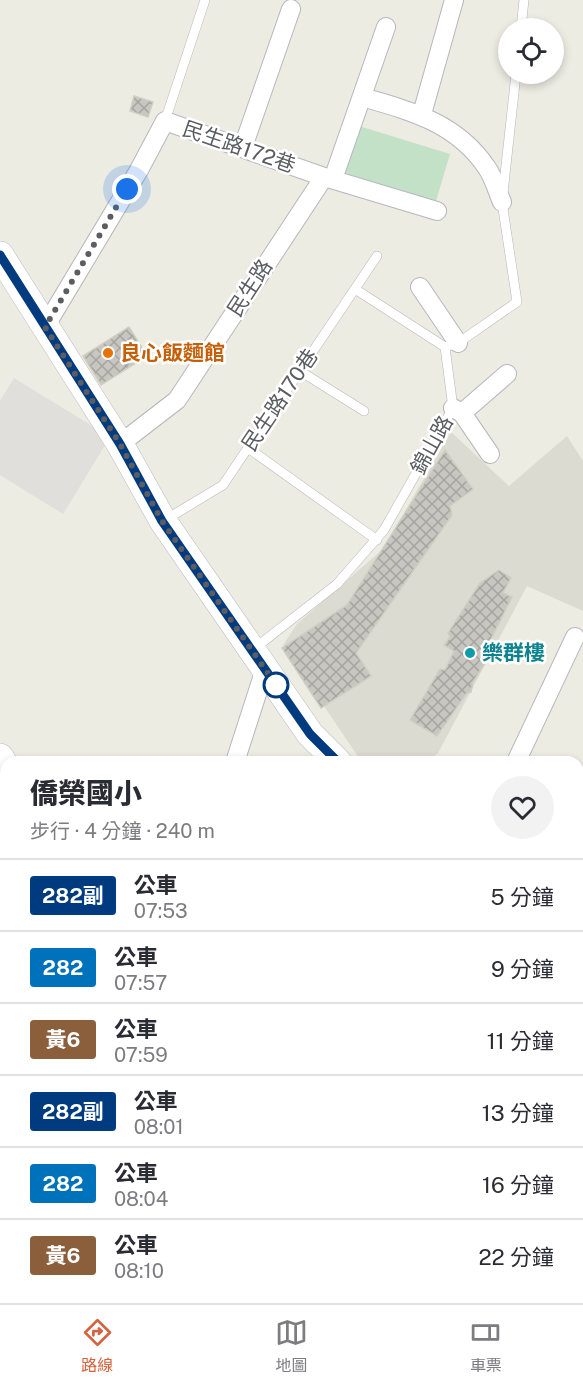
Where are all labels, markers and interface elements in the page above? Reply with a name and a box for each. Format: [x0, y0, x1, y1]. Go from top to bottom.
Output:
map controls [498, 18, 564, 84]
button: locate [498, 18, 564, 84]
street label: 民生路172巷 [179, 116, 299, 178]
your location [112, 174, 142, 204]
street label: 民生路 [222, 255, 277, 321]
place label: 良心飯麵館 [120, 340, 225, 365]
street label: 民生路170巷 [236, 344, 323, 455]
marker: 良心飯麵館 [101, 346, 115, 360]
street label: 錦山路 [405, 411, 458, 478]
place label: 樂群樓 [482, 640, 545, 665]
marker: 樂群樓 [463, 646, 477, 660]
unlabelled marker [263, 672, 289, 698]
text: 僑榮國小 [30, 776, 142, 809]
button: heart [491, 776, 554, 839]
text: 步行 · 4 分鐘 · 240 m [30, 819, 215, 843]
text: 公車 [134, 872, 178, 898]
text: 282副 [42, 883, 104, 908]
text: 5 分鐘 [491, 884, 554, 910]
text: 07:53 [134, 899, 188, 923]
text: 公車 [114, 944, 158, 970]
text: 282 [43, 955, 83, 980]
text: 9 分鐘 [491, 956, 554, 982]
text: 07:57 [114, 971, 167, 995]
text: 公車 [114, 1016, 158, 1042]
text: 黃6 [46, 1027, 80, 1052]
text: 11 分鐘 [487, 1028, 554, 1054]
text: 07:59 [114, 1043, 168, 1067]
text: 公車 [134, 1088, 178, 1114]
text: 282副 [42, 1099, 104, 1124]
text: 13 分鐘 [482, 1100, 554, 1126]
text: 08:01 [134, 1115, 184, 1139]
text: 公車 [114, 1160, 158, 1186]
text: 282 [43, 1171, 83, 1196]
text: 16 分鐘 [482, 1172, 554, 1198]
text: 08:04 [114, 1187, 168, 1211]
text: 公車 [114, 1232, 158, 1258]
text: 黃6 [46, 1243, 80, 1268]
text: 22 分鐘 [478, 1244, 554, 1270]
text: 08:10 [114, 1259, 164, 1283]
tab: 路線 [81, 1316, 114, 1376]
tab: 地圖 [275, 1316, 308, 1376]
tab: 車票 [469, 1316, 502, 1376]

